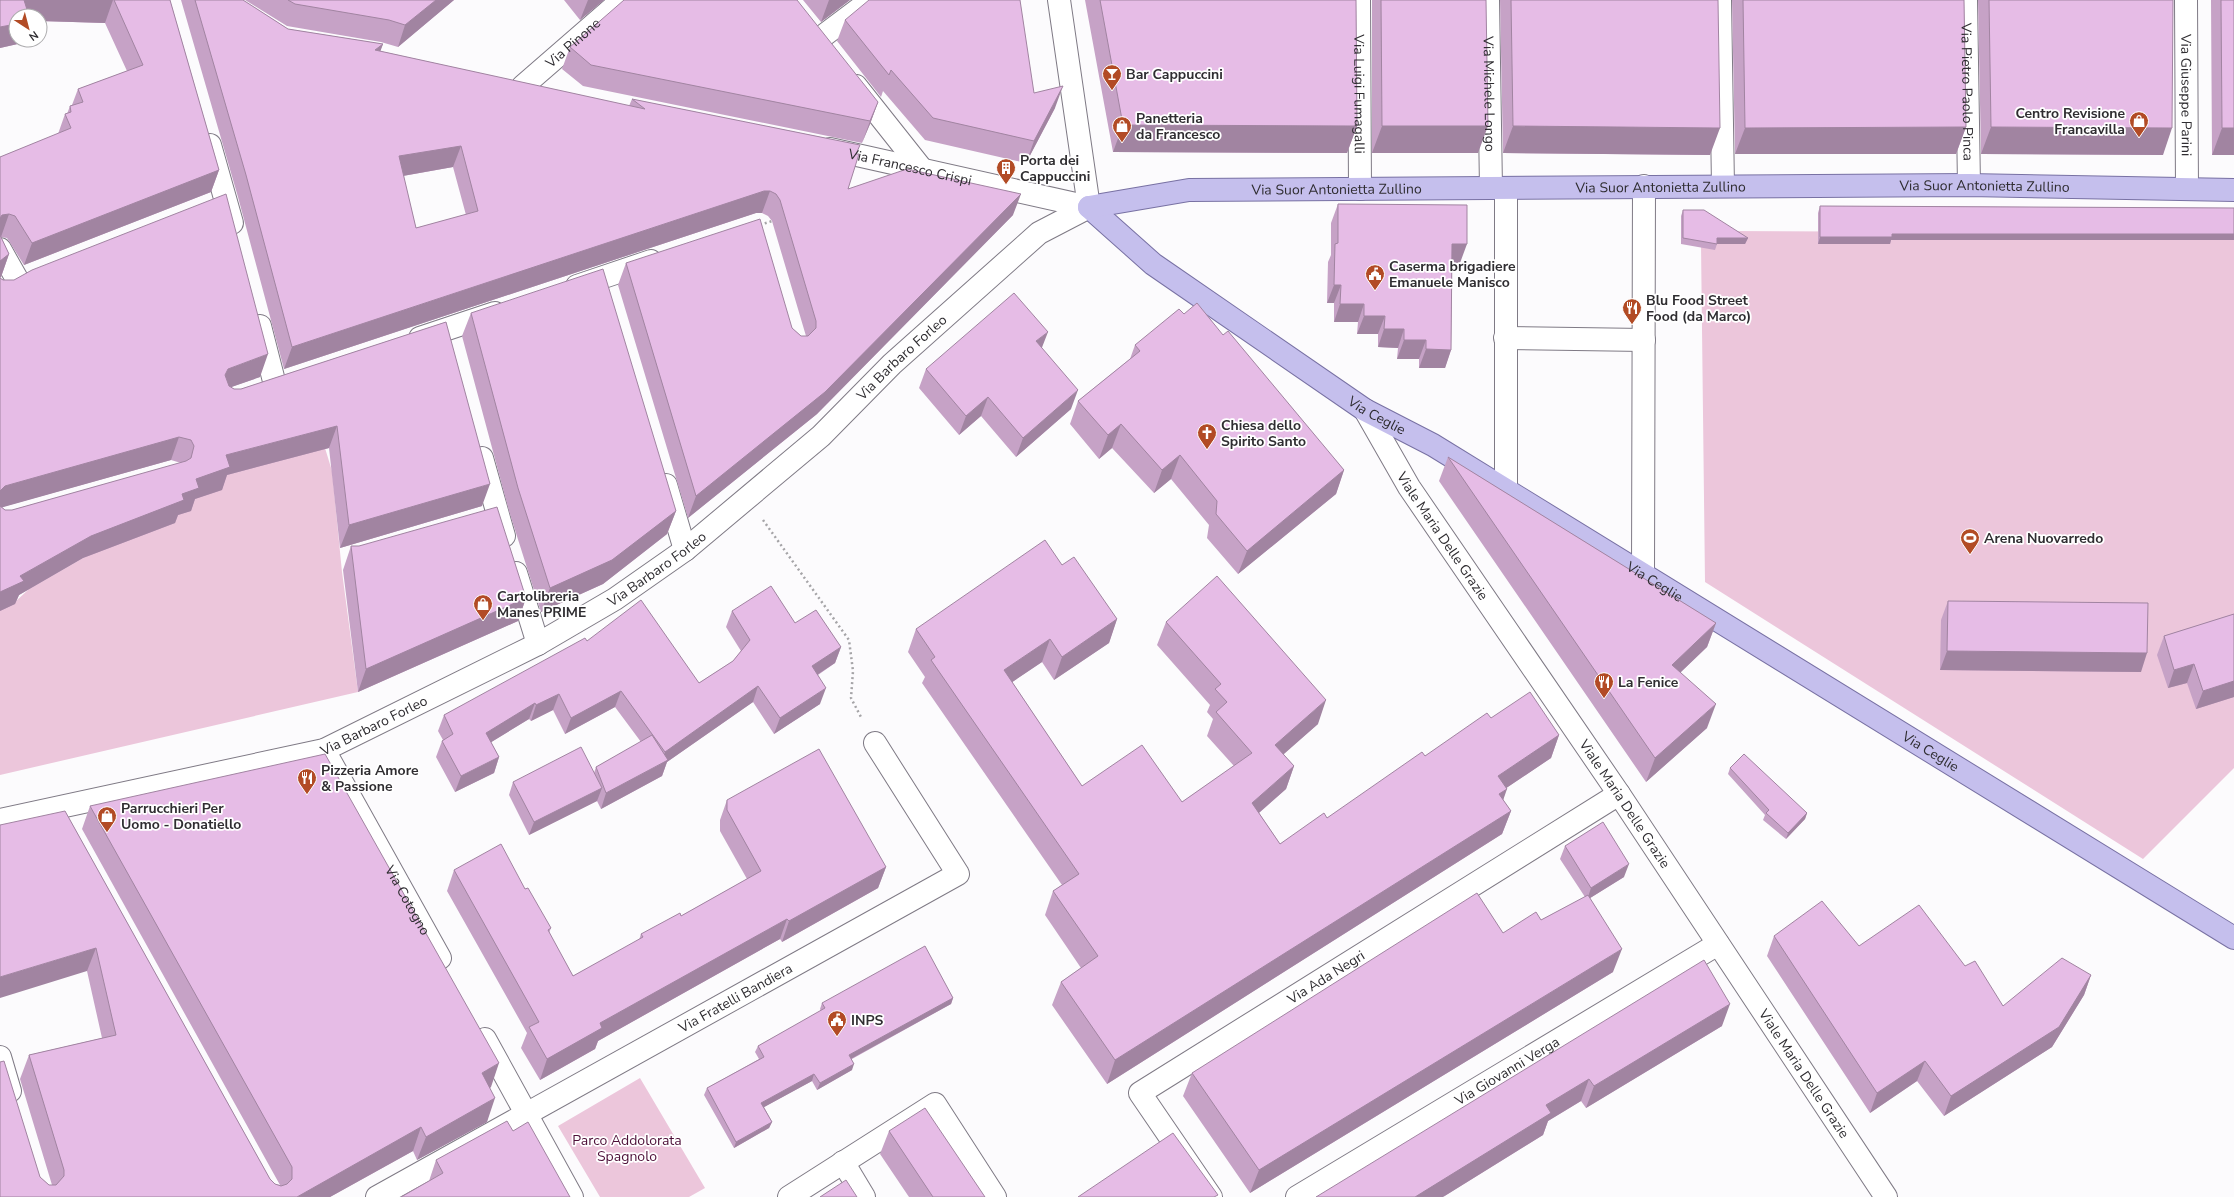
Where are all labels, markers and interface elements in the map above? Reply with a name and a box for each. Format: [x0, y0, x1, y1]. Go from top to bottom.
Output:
north arrow [8, 8, 48, 48]
street label: Via Pinone [540, 14, 604, 73]
street label: Via Pietro Paolo Pinca [1957, 22, 1978, 161]
text: N [26, 27, 41, 44]
street label: Via Luigi Fumagalli [1350, 33, 1369, 154]
street label: Via Giuseppe Parini [2177, 33, 2196, 156]
street label: Via Michele Longo [1479, 35, 1500, 152]
bar icon: Bar Cappuccini [1101, 63, 1123, 91]
place label: Bar Cappuccini [1126, 65, 1223, 84]
place label: Centro Revisione Francavilla [2016, 104, 2125, 139]
place label: Panetteria da Francesco [1136, 109, 1220, 144]
shop icon: Centro Revisione Francavilla [2128, 110, 2150, 138]
shop icon: Panetteria da Francesco [1111, 115, 1133, 143]
street label: Via Francesco Crispi [846, 144, 974, 190]
place label: Porta dei Cappuccini [1020, 151, 1090, 186]
building icon: Porta dei Cappuccini [995, 157, 1017, 185]
street label: Via Suor Antonietta Zullino [1898, 175, 2070, 196]
street label: Via Suor Antonietta Zullino [1574, 177, 1746, 197]
street label: Via Suor Antonietta Zullino [1250, 179, 1422, 199]
place label: Caserma brigadiere Emanuele Manisco [1389, 257, 1516, 292]
public building icon: Caserma brigadiere Emanuele Manisco [1364, 263, 1386, 291]
place label: Blu Food Street Food (da Marco) [1646, 291, 1751, 326]
restaurant icon: Blu Food Street Food (da Marco) [1621, 297, 1643, 325]
street label: Via Barbaro Forleo [851, 310, 951, 405]
street label: Via Ceglie [1343, 391, 1409, 439]
place label: Chiesa dello Spirito Santo [1221, 416, 1306, 451]
church icon: Chiesa dello Spirito Santo [1196, 422, 1218, 450]
street label: Viale Maria Delle Grazie [1392, 467, 1493, 604]
street label: Via Barbaro Forleo [603, 527, 710, 611]
sports icon: Arena Nuovarredo [1959, 527, 1981, 555]
place label: Arena Nuovarredo [1984, 529, 2103, 548]
street label: Via Ceglie [1622, 556, 1687, 606]
place label: Cartolibreria Manes PRIME [497, 587, 586, 622]
shop icon: Cartolibreria Manes PRIME [472, 593, 494, 621]
restaurant icon: La Fenice [1593, 671, 1615, 699]
place label: La Fenice [1618, 673, 1679, 692]
street label: Via Barbaro Forleo [316, 691, 431, 760]
street label: Via Ceglie [1898, 726, 1963, 776]
street label: Viale Maria Delle Grazie [1574, 735, 1675, 872]
place label: Pizzeria Amore & Passione [321, 761, 419, 796]
restaurant icon: Pizzeria Amore & Passione [296, 767, 318, 795]
place label: Parrucchieri Per Uomo - Donatiello [121, 799, 241, 834]
shop icon: Parrucchieri Per Uomo - Donatiello [96, 805, 118, 833]
street label: Via Cotogno [380, 861, 435, 939]
street label: Via Ada Negri [1283, 946, 1368, 1009]
street label: Via Fratelli Bandiera [674, 959, 796, 1038]
street label: Viale Maria Delle Grazie [1754, 1005, 1854, 1142]
public building icon: INPS [826, 1009, 848, 1037]
place label: INPS [851, 1011, 884, 1030]
street label: Via Giovanni Verga [1450, 1032, 1563, 1110]
park label: Parco Addolorata Spagnolo [572, 1131, 682, 1166]

